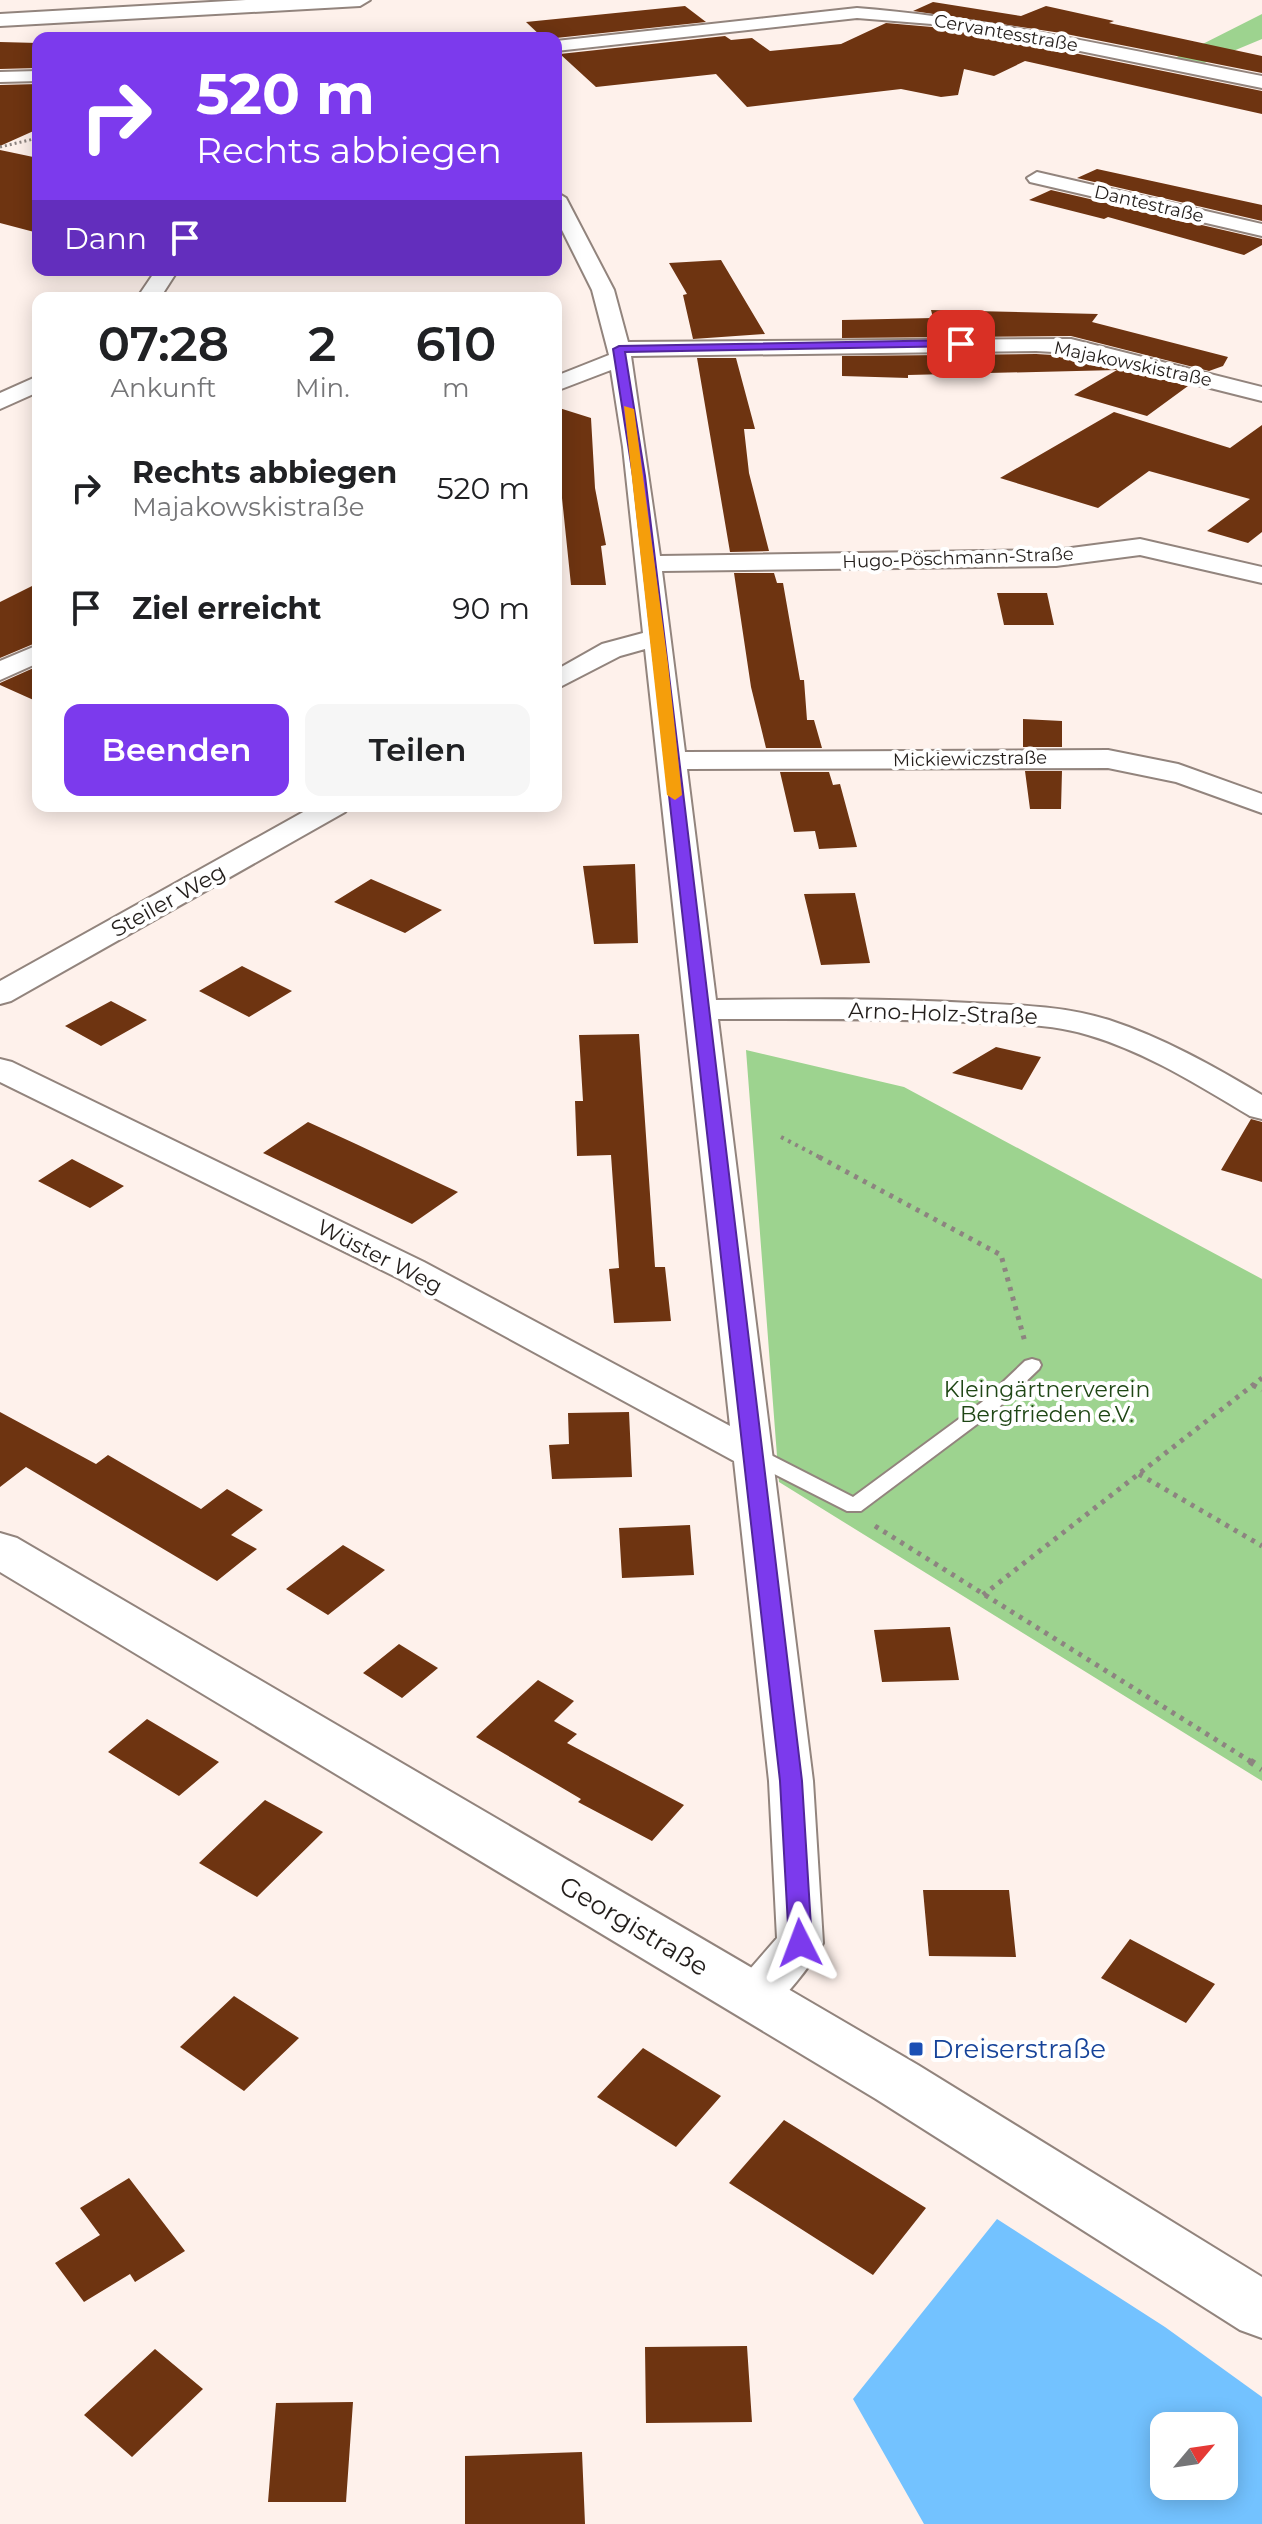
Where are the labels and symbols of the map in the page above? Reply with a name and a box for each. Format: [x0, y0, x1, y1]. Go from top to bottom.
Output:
street label: Cervantesstraße [932, 10, 1080, 56]
street label: Dantestraße [1092, 181, 1206, 227]
pin [927, 310, 995, 378]
street label: Majakowskistraße [1052, 337, 1214, 392]
street label: Hugo-Pöschmann-Straße [842, 543, 1074, 573]
street label: Mickiewiczstraße [893, 747, 1047, 771]
street label: Steiler Weg [106, 858, 230, 943]
street label: Arno-Holz-Straße [848, 997, 1038, 1030]
street label: Wüster Weg [312, 1213, 447, 1300]
park label: Kleingärtnerverein Bergfrieden e.V. [944, 1376, 1150, 1428]
street label: Georgistraße [554, 1869, 714, 1983]
position arrow [758, 1901, 842, 1985]
place label: Dreiserstraße [932, 2033, 1106, 2065]
marker: Dreiserstraße [907, 2040, 925, 2058]
north arrow [1150, 2412, 1238, 2500]

